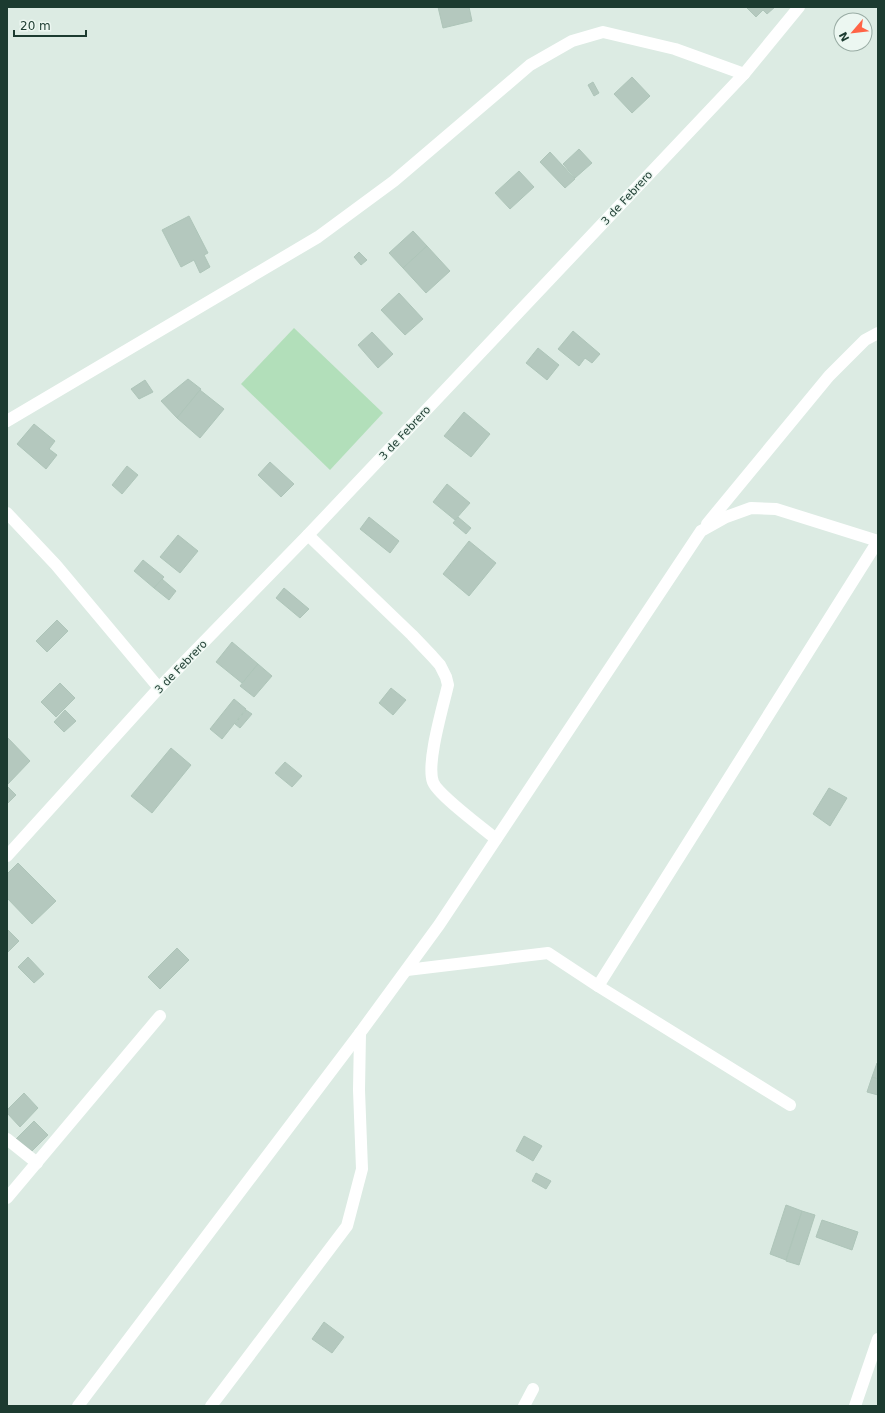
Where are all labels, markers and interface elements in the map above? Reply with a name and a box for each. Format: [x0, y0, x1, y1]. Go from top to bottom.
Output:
scale bar [14, 12, 86, 38]
north arrow [833, 12, 873, 52]
text: 20 m [20, 19, 51, 33]
text: N [837, 29, 853, 44]
street label: 3 de Febrero [599, 168, 656, 228]
street label: 3 de Febrero [377, 403, 434, 463]
street label: 3 de Febrero [152, 637, 210, 696]

